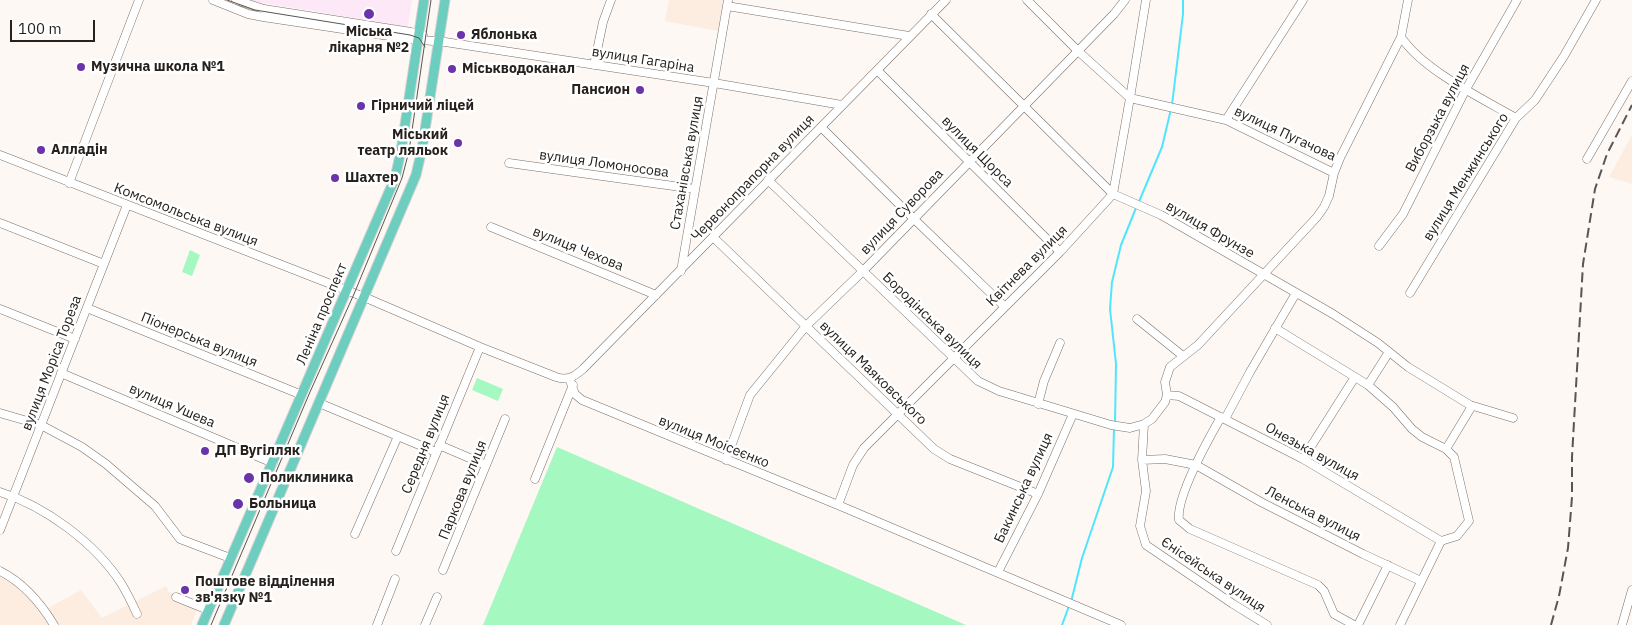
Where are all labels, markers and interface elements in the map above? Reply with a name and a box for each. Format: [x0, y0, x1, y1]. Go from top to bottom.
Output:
marker: Міська лікарня №2 [362, 7, 376, 21]
scale bar [12, 10, 98, 42]
text: 100 m [18, 19, 62, 38]
place label: Міська лікарня №2 [329, 24, 409, 56]
place label: Яблонька [471, 27, 537, 43]
marker: Яблонька [455, 29, 467, 41]
street label: вулиця Гагаріна [590, 44, 696, 76]
place label: Музична школа №1 [91, 59, 225, 75]
marker: Музична школа №1 [75, 61, 87, 73]
place label: Міськводоканал [462, 61, 575, 77]
street label: Виборзька вулиця [1402, 61, 1474, 175]
marker: Міськводоканал [446, 63, 458, 75]
place label: Пансион [571, 82, 630, 98]
marker: Пансион [634, 84, 646, 96]
street label: Стаханівська вулиця [667, 95, 707, 231]
place label: Гірничий ліцей [371, 98, 474, 114]
marker: Гірничий ліцей [355, 100, 367, 112]
street label: вулиця Пугачова [1231, 103, 1339, 165]
street label: вулиця Менжинського [1420, 110, 1512, 244]
street label: Червонопрапорна вулиця [688, 111, 818, 245]
street label: вулиця Щорса [938, 113, 1016, 191]
place label: Міський театр ляльок [358, 127, 448, 160]
marker: Міський театр ляльок [452, 137, 464, 149]
place label: Алладін [51, 142, 108, 158]
marker: Алладін [35, 144, 47, 156]
street label: вулиця Ломоносова [538, 147, 670, 181]
street label: вулиця Суворова [857, 166, 947, 258]
place label: Шахтер [345, 170, 398, 186]
marker: Шахтер [329, 172, 341, 184]
street label: Комсомольська вулиця [111, 180, 261, 250]
street label: вулиця Фрунзе [1163, 198, 1257, 262]
street label: Квітнева вулиця [983, 222, 1071, 310]
street label: вулиця Чехова [530, 223, 626, 275]
street label: Леніна проспект [293, 261, 351, 367]
street label: Бородінська вулиця [879, 269, 985, 373]
street label: вулиця Моріса Тореза [18, 293, 86, 433]
street label: Піонерська вулиця [138, 309, 260, 371]
street label: вулиця Маяковського [816, 317, 930, 429]
street label: вулиця Ушева [127, 380, 217, 432]
street label: Середня вулиця [398, 392, 454, 496]
street label: вулиця Моісеєнко [656, 412, 772, 472]
street label: Онезька вулиця [1262, 419, 1362, 485]
street label: Бакинська вулиця [991, 430, 1057, 546]
street label: Паркова вулиця [435, 438, 491, 542]
place label: ДП Вугілляк [215, 443, 300, 459]
marker: ДП Вугілляк [199, 445, 211, 457]
place label: Поликлиника [260, 470, 353, 486]
marker: Поликлиника [242, 471, 256, 485]
street label: Ленська вулиця [1263, 483, 1363, 545]
place label: Больница [249, 496, 316, 512]
marker: Больница [231, 497, 245, 511]
street label: Єнісейська вулиця [1157, 534, 1269, 616]
place label: Поштове відділення зв'язку №1 [195, 574, 335, 606]
marker: Поштове відділення зв'язку №1 [179, 584, 191, 596]

